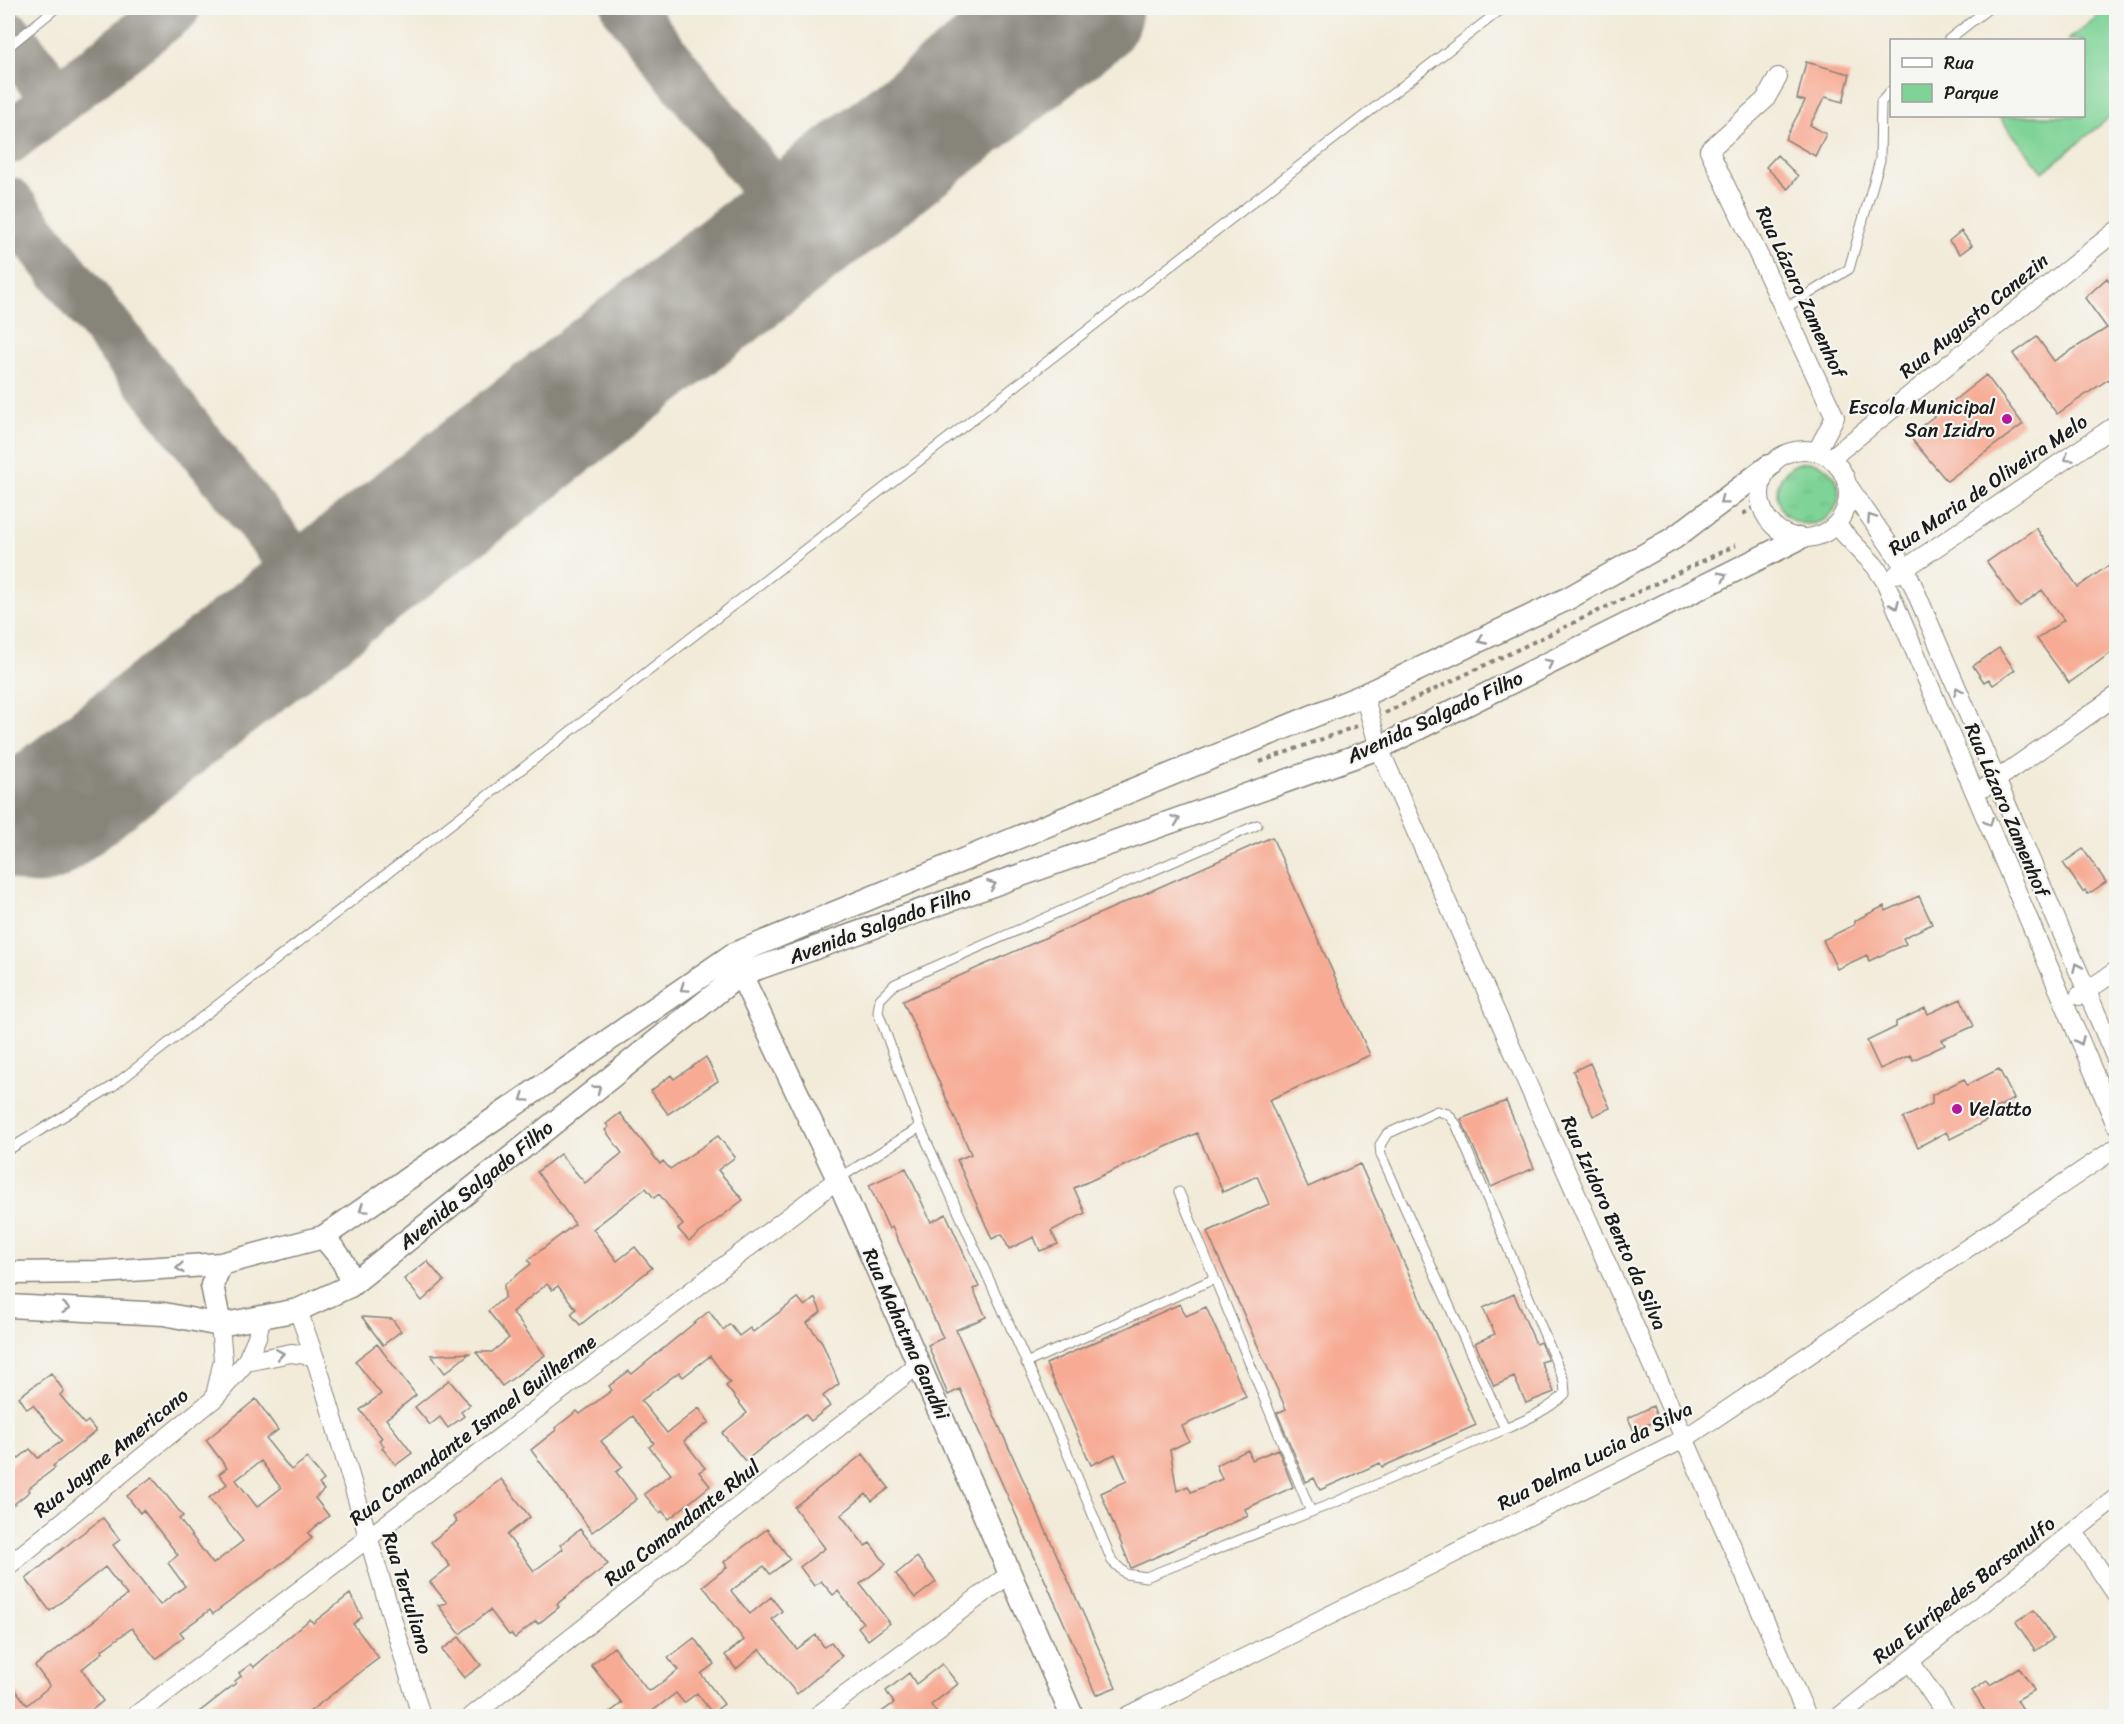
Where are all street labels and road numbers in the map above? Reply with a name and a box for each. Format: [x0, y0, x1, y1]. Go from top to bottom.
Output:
street label: Rua Lázaro Zamenhof [1746, 200, 1857, 386]
street label: Rua Augusto Canezin [1891, 244, 2057, 388]
street label: Rua Maria de Oliveira Melo [1881, 405, 2095, 565]
street label: Avenida Salgado Filho [1340, 661, 1529, 774]
street label: Rua Lázaro Zamenhof [1954, 717, 2060, 905]
street label: Avenida Salgado Filho [783, 876, 976, 975]
street label: Rua Izidoro Bento da Silva [1551, 1110, 1677, 1336]
street label: Avenida Salgado Filho [390, 1111, 561, 1260]
street label: Rua Mahatma Gandhi [852, 1242, 960, 1427]
street label: Rua Comandante Ismael Guilherme [342, 1325, 605, 1535]
street label: Rua Jayme Americano [25, 1379, 197, 1527]
street label: Rua Delma Lucia da Silva [1491, 1391, 1699, 1521]
street label: Rua Comandante Rhul [596, 1450, 769, 1595]
street label: Rua Eurípedes Barsanulfo [1865, 1507, 2063, 1673]
street label: Rua Tertuliano [372, 1527, 442, 1659]

